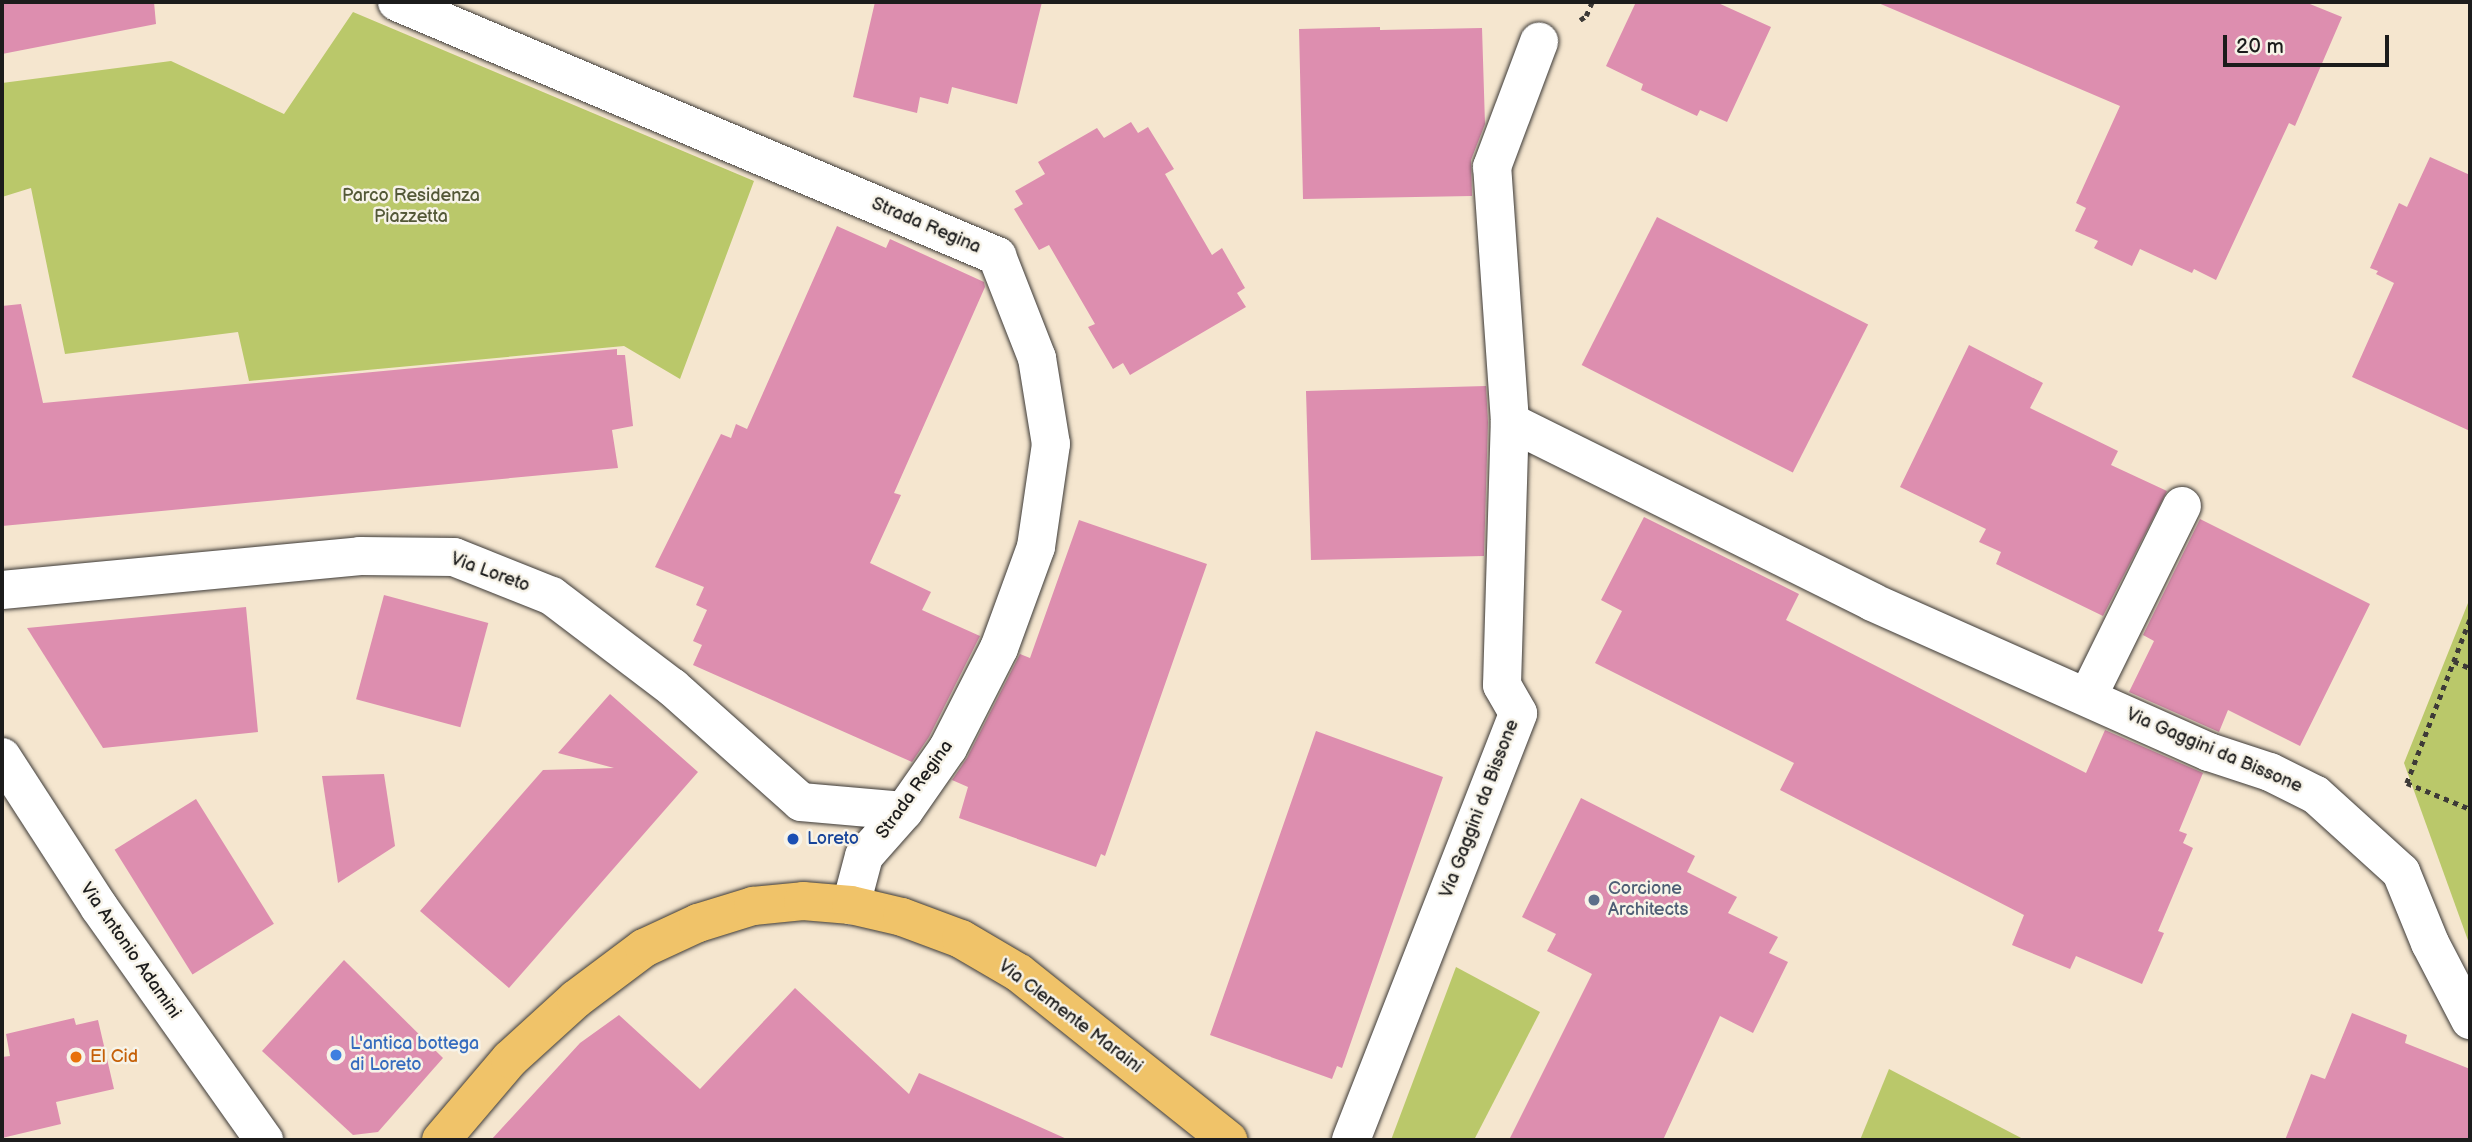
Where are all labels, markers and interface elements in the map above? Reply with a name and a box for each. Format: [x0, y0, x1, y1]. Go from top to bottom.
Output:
scale bar [2227, 21, 2393, 65]
text: 20 m [2236, 34, 2284, 59]
park label: Parco Residenza Piazzetta [342, 186, 480, 228]
street label: Strada Regina [868, 193, 984, 259]
street label: Via Loreto [448, 549, 532, 597]
street label: Via Gaggini da Bissone [2123, 704, 2305, 798]
street label: Via Gaggini da Bissone [1436, 717, 1524, 901]
street label: Strada Regina [872, 737, 958, 843]
place label: Loreto [807, 828, 859, 850]
marker: Loreto [785, 831, 801, 847]
street label: Via Antonio Adamini [75, 879, 185, 1023]
place label: Corcione Architects [1608, 879, 1688, 922]
marker: Corcione Architects [1586, 892, 1602, 908]
street label: Via Clemente Maraini [994, 956, 1146, 1078]
place label: L'antica bottega di Loreto [350, 1034, 479, 1076]
place label: El Cid [90, 1046, 138, 1068]
marker: L'antica bottega di Loreto [328, 1047, 344, 1063]
marker: El Cid [68, 1049, 84, 1065]

